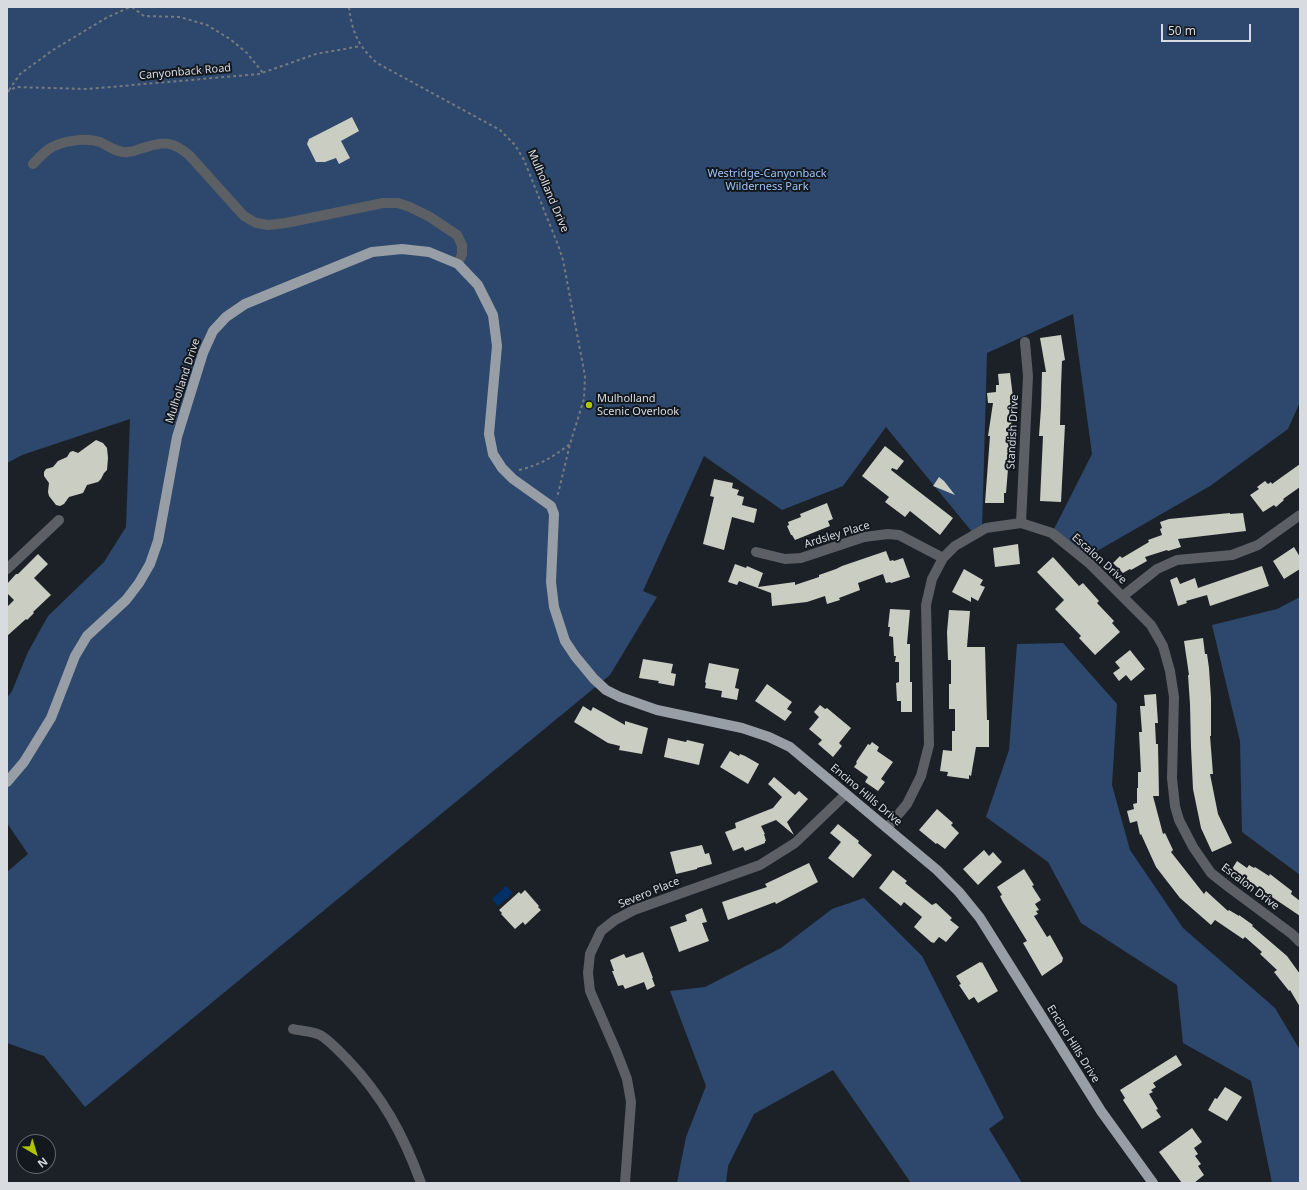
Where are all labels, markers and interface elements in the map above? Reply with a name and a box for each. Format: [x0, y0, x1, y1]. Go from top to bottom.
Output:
scale bar [1163, 16, 1253, 42]
text: 50 m [1168, 22, 1196, 39]
street label: Canyonback Road [138, 61, 232, 83]
street label: Mulholland Drive [525, 148, 571, 234]
park label: Westridge-Canyonback Wilderness Park [707, 167, 827, 193]
street label: Mulholland Drive [163, 337, 203, 425]
place label: Mulholland Scenic Overlook [597, 392, 679, 418]
street label: Standish Drive [1004, 394, 1022, 470]
marker: Mulholland Scenic Overlook [584, 400, 594, 410]
street label: Ardsley Place [803, 519, 871, 551]
street label: Escalon Drive [1069, 531, 1129, 587]
street label: Encino Hills Drive [828, 761, 904, 829]
street label: Escalon Drive [1218, 861, 1282, 913]
street label: Severo Place [616, 875, 682, 911]
street label: Encino Hills Drive [1044, 1003, 1102, 1085]
north arrow [16, 1134, 56, 1174]
text: N [35, 1154, 51, 1172]

